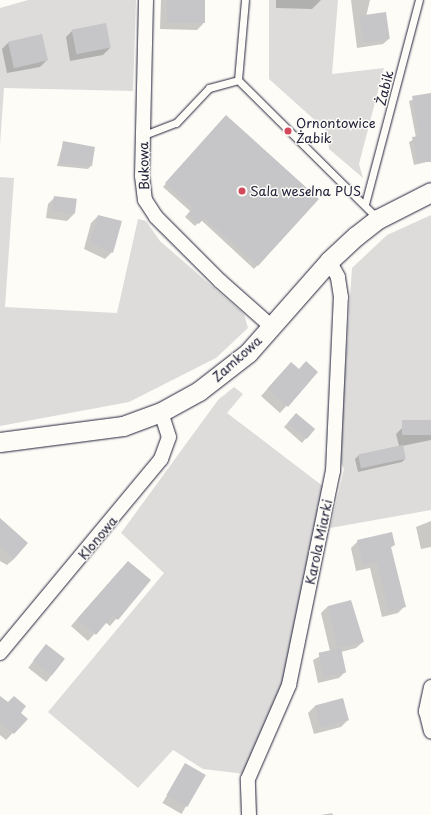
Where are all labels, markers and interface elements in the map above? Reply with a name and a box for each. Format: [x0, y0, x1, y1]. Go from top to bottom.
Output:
street label: Żabik [373, 69, 397, 107]
place label: Ornontowice Żabik [296, 116, 376, 147]
marker: Ornontowice Żabik [283, 126, 293, 136]
street label: Bukowa [136, 142, 152, 190]
place label: Sala weselna PUS [250, 183, 362, 199]
marker: Sala weselna PUS [237, 186, 247, 196]
street label: Zamkowa [209, 333, 265, 385]
street label: Karola Miarki [302, 498, 336, 586]
street label: Klonowa [75, 513, 121, 563]

